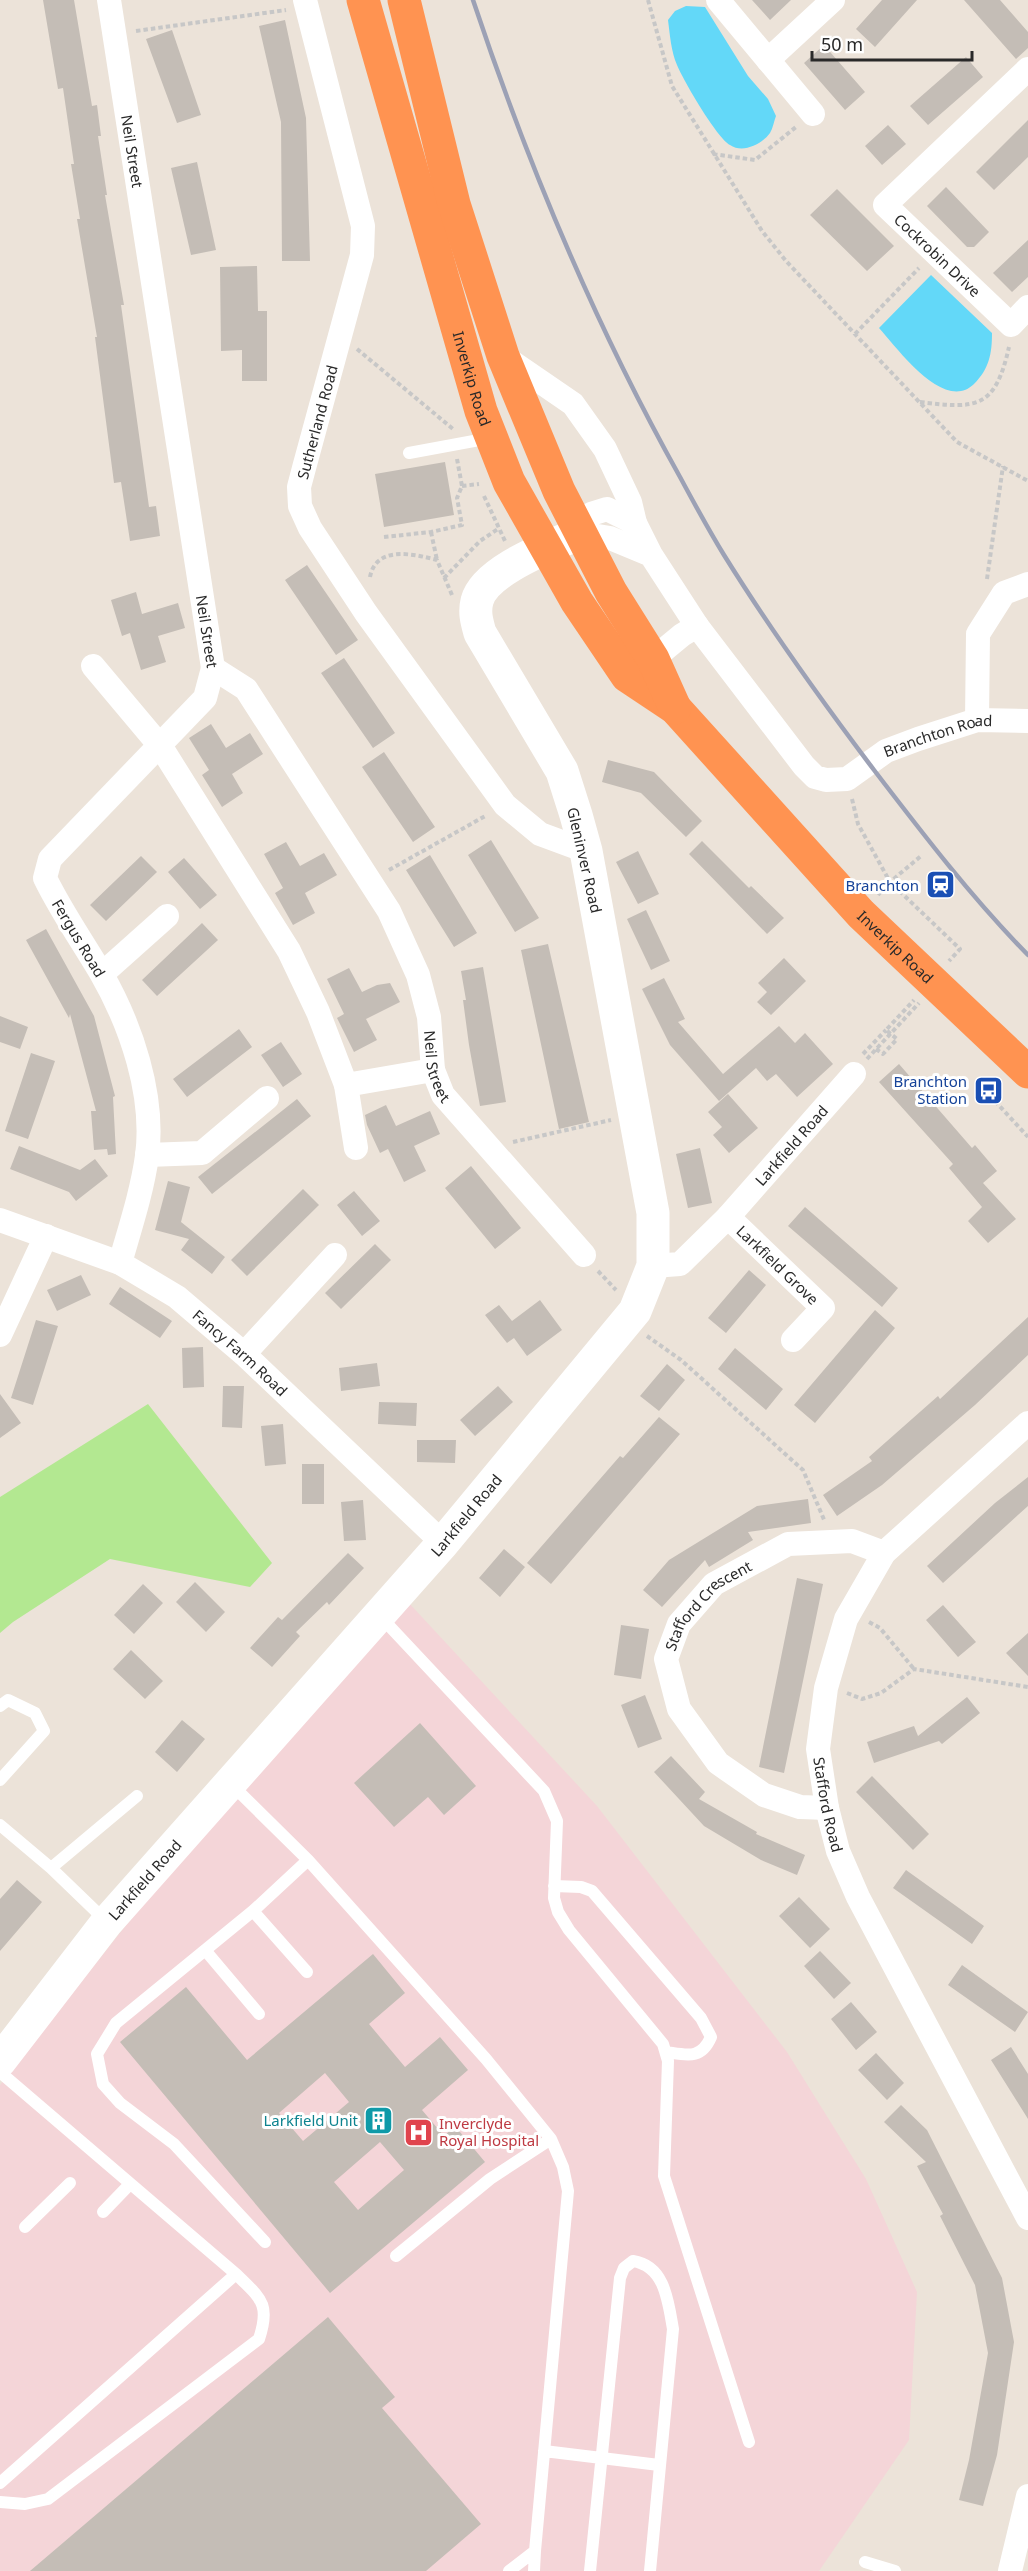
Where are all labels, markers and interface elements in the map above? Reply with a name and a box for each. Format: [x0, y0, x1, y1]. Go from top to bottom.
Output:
scale bar [812, 24, 972, 62]
text: 50 m [821, 32, 863, 56]
street label: Neil Street [117, 113, 148, 190]
street label: Cockrobin Drive [890, 209, 985, 301]
street label: Inverkip Road [449, 329, 496, 429]
street label: Sutherland Road [292, 363, 342, 481]
street label: Neil Street [192, 594, 223, 670]
street label: Branchton Road [880, 710, 992, 761]
street label: Gleninver Road [563, 805, 607, 915]
station icon: Branchton [924, 869, 956, 901]
place label: Branchton [845, 875, 919, 895]
street label: Fergus Road [48, 895, 110, 981]
street label: Inverkip Road [853, 906, 938, 988]
street label: Neil Street [420, 1030, 455, 1107]
place label: Branchton Station [893, 1071, 967, 1108]
bus stop icon: Branchton Station [972, 1074, 1004, 1106]
street label: Larkfield Road [750, 1101, 832, 1190]
street label: Larkfield Grove [732, 1221, 823, 1309]
street label: Fancy Farm Road [189, 1305, 292, 1400]
street label: Larkfield Road [426, 1470, 506, 1560]
street label: Stafford Crescent [660, 1555, 756, 1653]
street label: Stafford Road [809, 1756, 848, 1854]
street label: Larkfield Road [104, 1835, 186, 1924]
building icon: Larkfield Unit [363, 2104, 395, 2136]
place label: Larkfield Unit [264, 2110, 359, 2130]
place label: Inverclyde Royal Hospital [439, 2113, 539, 2150]
hospital icon: Inverclyde Royal Hospital [402, 2116, 434, 2148]

